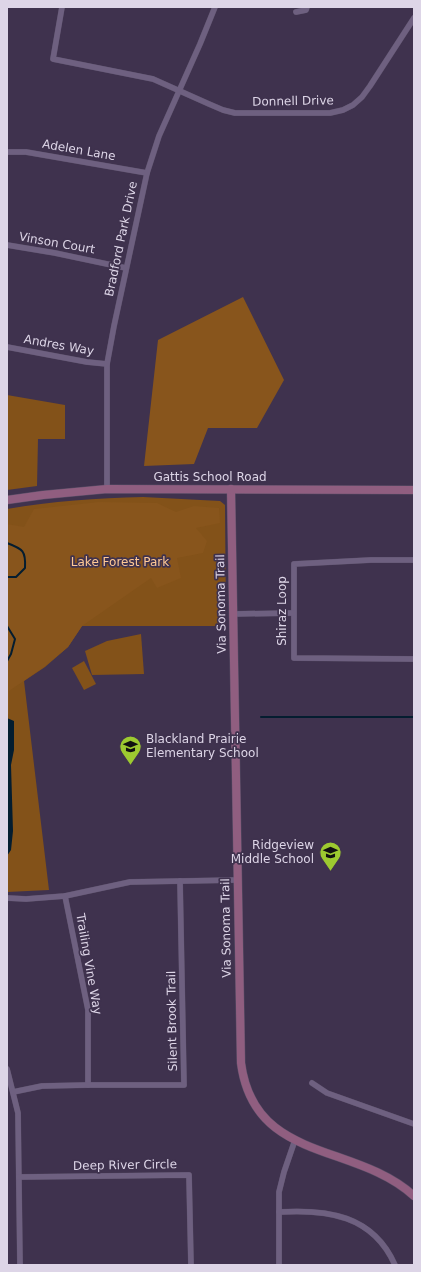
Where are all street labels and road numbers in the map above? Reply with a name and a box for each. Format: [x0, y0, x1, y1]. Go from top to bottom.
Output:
street label: Donnell Drive [252, 93, 334, 109]
street label: Adelen Lane [41, 137, 117, 163]
street label: Bradford Park Drive [102, 180, 140, 298]
street label: Vinson Court [18, 229, 96, 257]
street label: Andres Way [23, 332, 95, 358]
street label: Gattis School Road [153, 470, 267, 484]
street label: Via Sonoma Trail [213, 554, 229, 654]
street label: Shiraz Loop [275, 576, 289, 646]
street label: Via Sonoma Trail [218, 878, 234, 978]
street label: Trailing Vine Way [73, 911, 105, 1016]
street label: Silent Brook Trail [164, 971, 180, 1071]
street label: Deep River Circle [73, 1157, 177, 1173]

